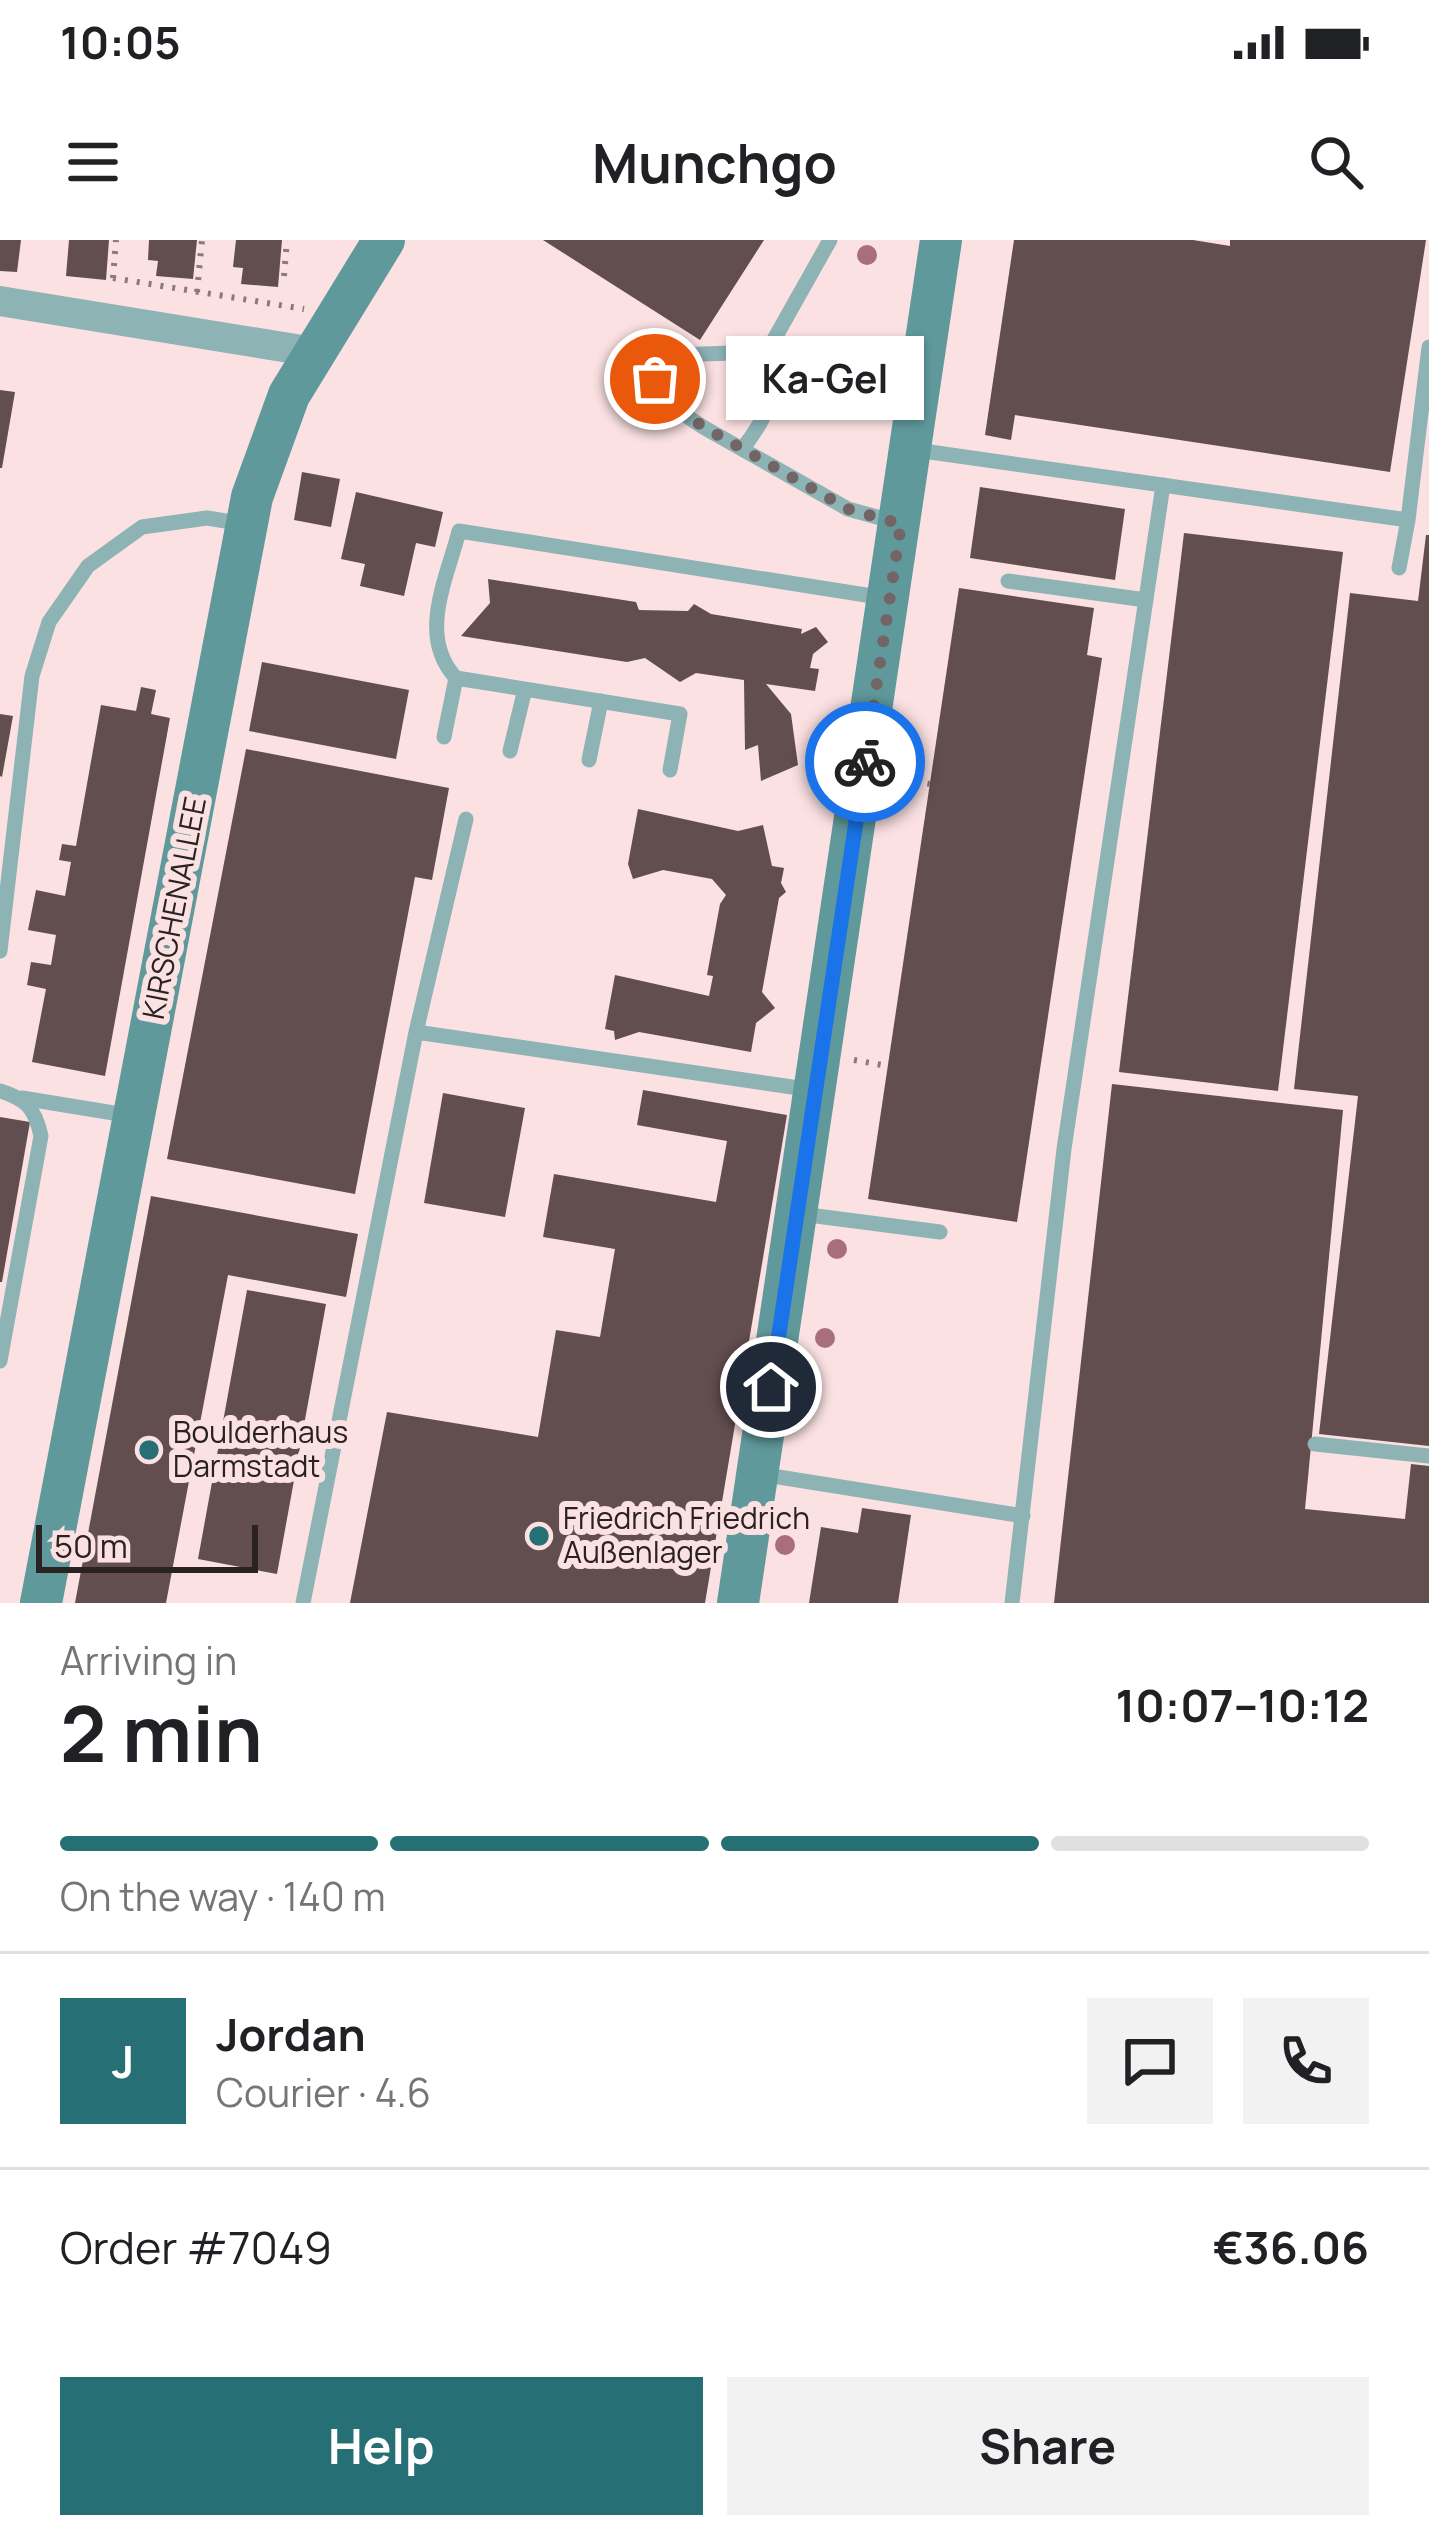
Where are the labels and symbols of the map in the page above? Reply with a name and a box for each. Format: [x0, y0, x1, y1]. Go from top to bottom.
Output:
pin [604, 328, 706, 430]
callout: Ka-Gel [727, 337, 925, 421]
courier [805, 702, 925, 822]
street label: KIRSCHENALLEE [132, 793, 215, 1022]
pin [720, 1336, 822, 1438]
place label: Boulderhaus Darmstadt [173, 1411, 348, 1486]
marker: Boulderhaus Darmstadt [136, 1437, 162, 1463]
place label: Friedrich Friedrich Außenlager [563, 1497, 810, 1572]
scale bar [36, 1519, 258, 1572]
marker: Friedrich Friedrich Außenlager [526, 1523, 552, 1549]

